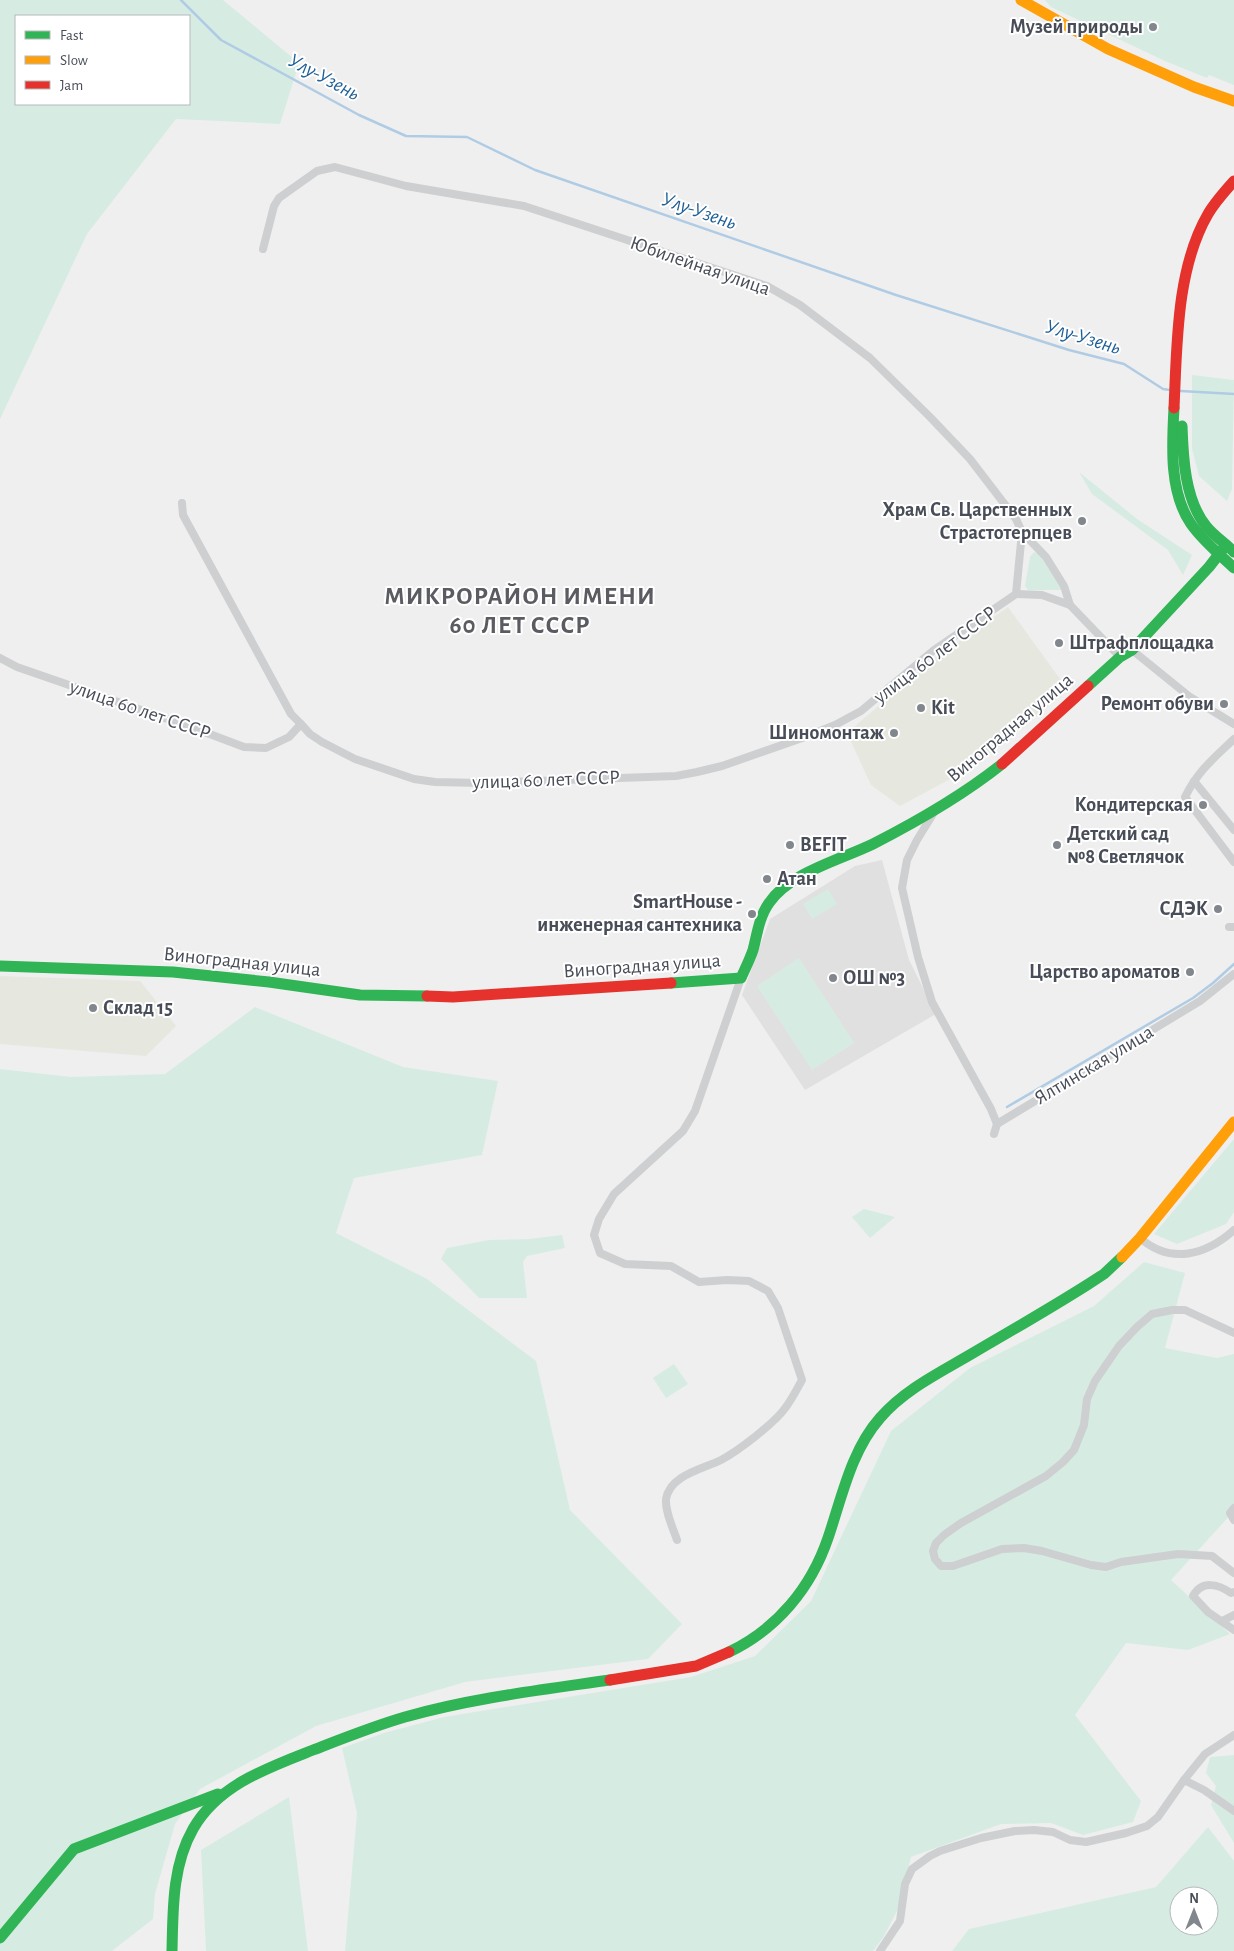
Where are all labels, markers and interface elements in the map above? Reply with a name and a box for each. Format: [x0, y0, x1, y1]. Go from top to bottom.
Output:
legend [15, 15, 190, 105]
place label: Музей природы [1010, 17, 1143, 37]
marker: Музей природы [1147, 21, 1159, 33]
text: Fast [60, 28, 84, 43]
water label: Улу-Узень [285, 50, 363, 104]
text: Slow [60, 53, 88, 68]
text: Jam [60, 78, 83, 93]
water label: Улу-Узень [659, 188, 739, 234]
street label: Юбилейная улица [627, 233, 773, 299]
water label: Улу-Узень [1043, 316, 1123, 358]
place label: Храм Св. Царственных Страстотерпцев [883, 500, 1073, 543]
marker: Храм Св. Царственных Страстотерпцев [1076, 515, 1088, 527]
district label: МИКРОРАЙОН ИМЕНИ 60 ЛЕТ СССР [384, 583, 656, 638]
street label: улица 60 лет СССР [869, 603, 1000, 708]
place label: Штрафплощадка [1069, 633, 1214, 653]
marker: Штрафплощадка [1053, 637, 1065, 649]
street label: Виноградная улица [943, 670, 1077, 786]
street label: улица 60 лет СССР [66, 676, 213, 743]
place label: Ремонт обуви [1100, 694, 1214, 714]
place label: Kit [931, 698, 955, 718]
marker: Ремонт обуви [1218, 698, 1230, 710]
marker: Kit [915, 702, 927, 714]
place label: Шиномонтаж [769, 723, 885, 743]
marker: Шиномонтаж [888, 727, 900, 739]
street label: улица 60 лет СССР [471, 767, 620, 793]
place label: Кондитерская [1074, 795, 1193, 815]
marker: Кондитерская [1197, 799, 1209, 811]
place label: Детский сад №8 Светлячок [1067, 824, 1184, 867]
place label: BEFIT [800, 835, 847, 855]
marker: BEFIT [784, 839, 796, 851]
marker: Детский сад №8 Светлячок [1051, 839, 1063, 851]
place label: Атан [777, 869, 817, 889]
marker: Атан [761, 873, 773, 885]
place label: SmartHouse - инженерная сантехника [537, 892, 743, 935]
place label: СДЭК [1159, 899, 1208, 919]
marker: СДЭК [1212, 903, 1224, 915]
marker: SmartHouse - инженерная сантехника [746, 908, 758, 920]
street label: Виноградная улица [163, 944, 321, 980]
street label: Виноградная улица [563, 951, 721, 981]
place label: Царство ароматов [1029, 962, 1180, 982]
marker: Царство ароматов [1184, 966, 1196, 978]
place label: ОШ №3 [843, 968, 905, 988]
marker: ОШ №3 [827, 972, 839, 984]
place label: Склад 15 [103, 998, 173, 1018]
marker: Склад 15 [87, 1002, 99, 1014]
street label: Ялтинская улица [1031, 1022, 1157, 1108]
north arrow [1169, 1886, 1219, 1936]
text: N [1189, 1892, 1199, 1906]

